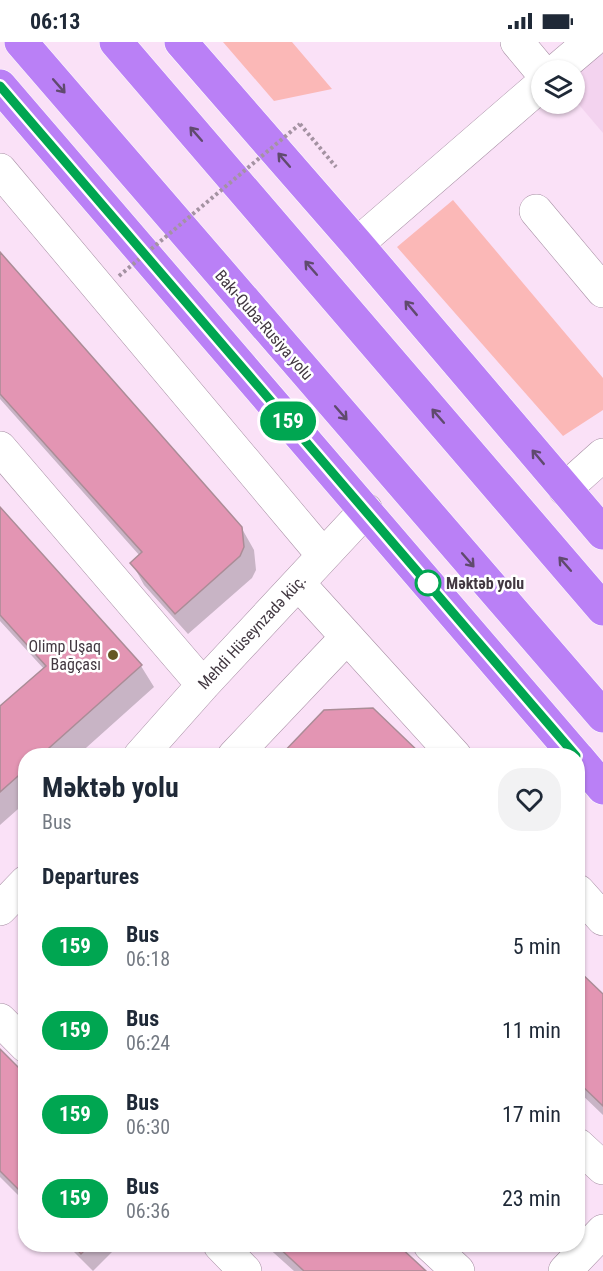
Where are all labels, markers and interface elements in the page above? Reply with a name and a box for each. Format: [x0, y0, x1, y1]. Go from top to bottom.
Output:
text: 06:13 [30, 9, 81, 34]
map controls [531, 60, 585, 114]
button: layers [531, 60, 585, 114]
one-way arrow [52, 78, 66, 93]
one-way arrow [189, 127, 203, 142]
one-way arrow [277, 153, 291, 168]
one-way arrow [304, 261, 318, 276]
street label: Bakı-Quba-Rusiya yolu [211, 266, 317, 384]
one-way arrow [405, 300, 418, 316]
line badge: 159 [254, 402, 322, 440]
one-way arrow [334, 405, 347, 421]
text: 159 [272, 409, 304, 433]
one-way arrow [431, 409, 445, 424]
one-way arrow [531, 449, 544, 465]
one-way arrow [461, 552, 475, 567]
one-way arrow [558, 557, 572, 572]
marker: Məktəb yolu [415, 570, 441, 596]
street label: Mehdi Hüseynzadə küç. [194, 571, 310, 693]
place label: Məktəb yolu [446, 574, 524, 593]
place label: Olimp Uşaq Bağçası [28, 637, 101, 674]
marker: Olimp Uşaq Bağçası [106, 648, 120, 662]
button: heart [498, 768, 561, 831]
text: Məktəb yolu [42, 771, 179, 804]
text: Bus [42, 810, 72, 834]
text: Departures [42, 864, 139, 889]
text: Bus [126, 922, 159, 947]
text: 159 [59, 934, 91, 958]
text: 5 min [513, 934, 561, 959]
text: 06:18 [126, 947, 170, 971]
text: Bus [126, 1006, 159, 1031]
text: 159 [59, 1018, 91, 1042]
text: 11 min [502, 1018, 561, 1043]
text: 06:24 [126, 1031, 170, 1055]
text: Bus [126, 1090, 159, 1115]
text: 159 [59, 1102, 91, 1126]
text: 17 min [502, 1102, 561, 1127]
text: 06:30 [126, 1115, 170, 1139]
text: Bus [126, 1174, 159, 1199]
text: 159 [59, 1186, 91, 1210]
text: 23 min [502, 1186, 561, 1211]
text: 06:36 [126, 1199, 170, 1223]

